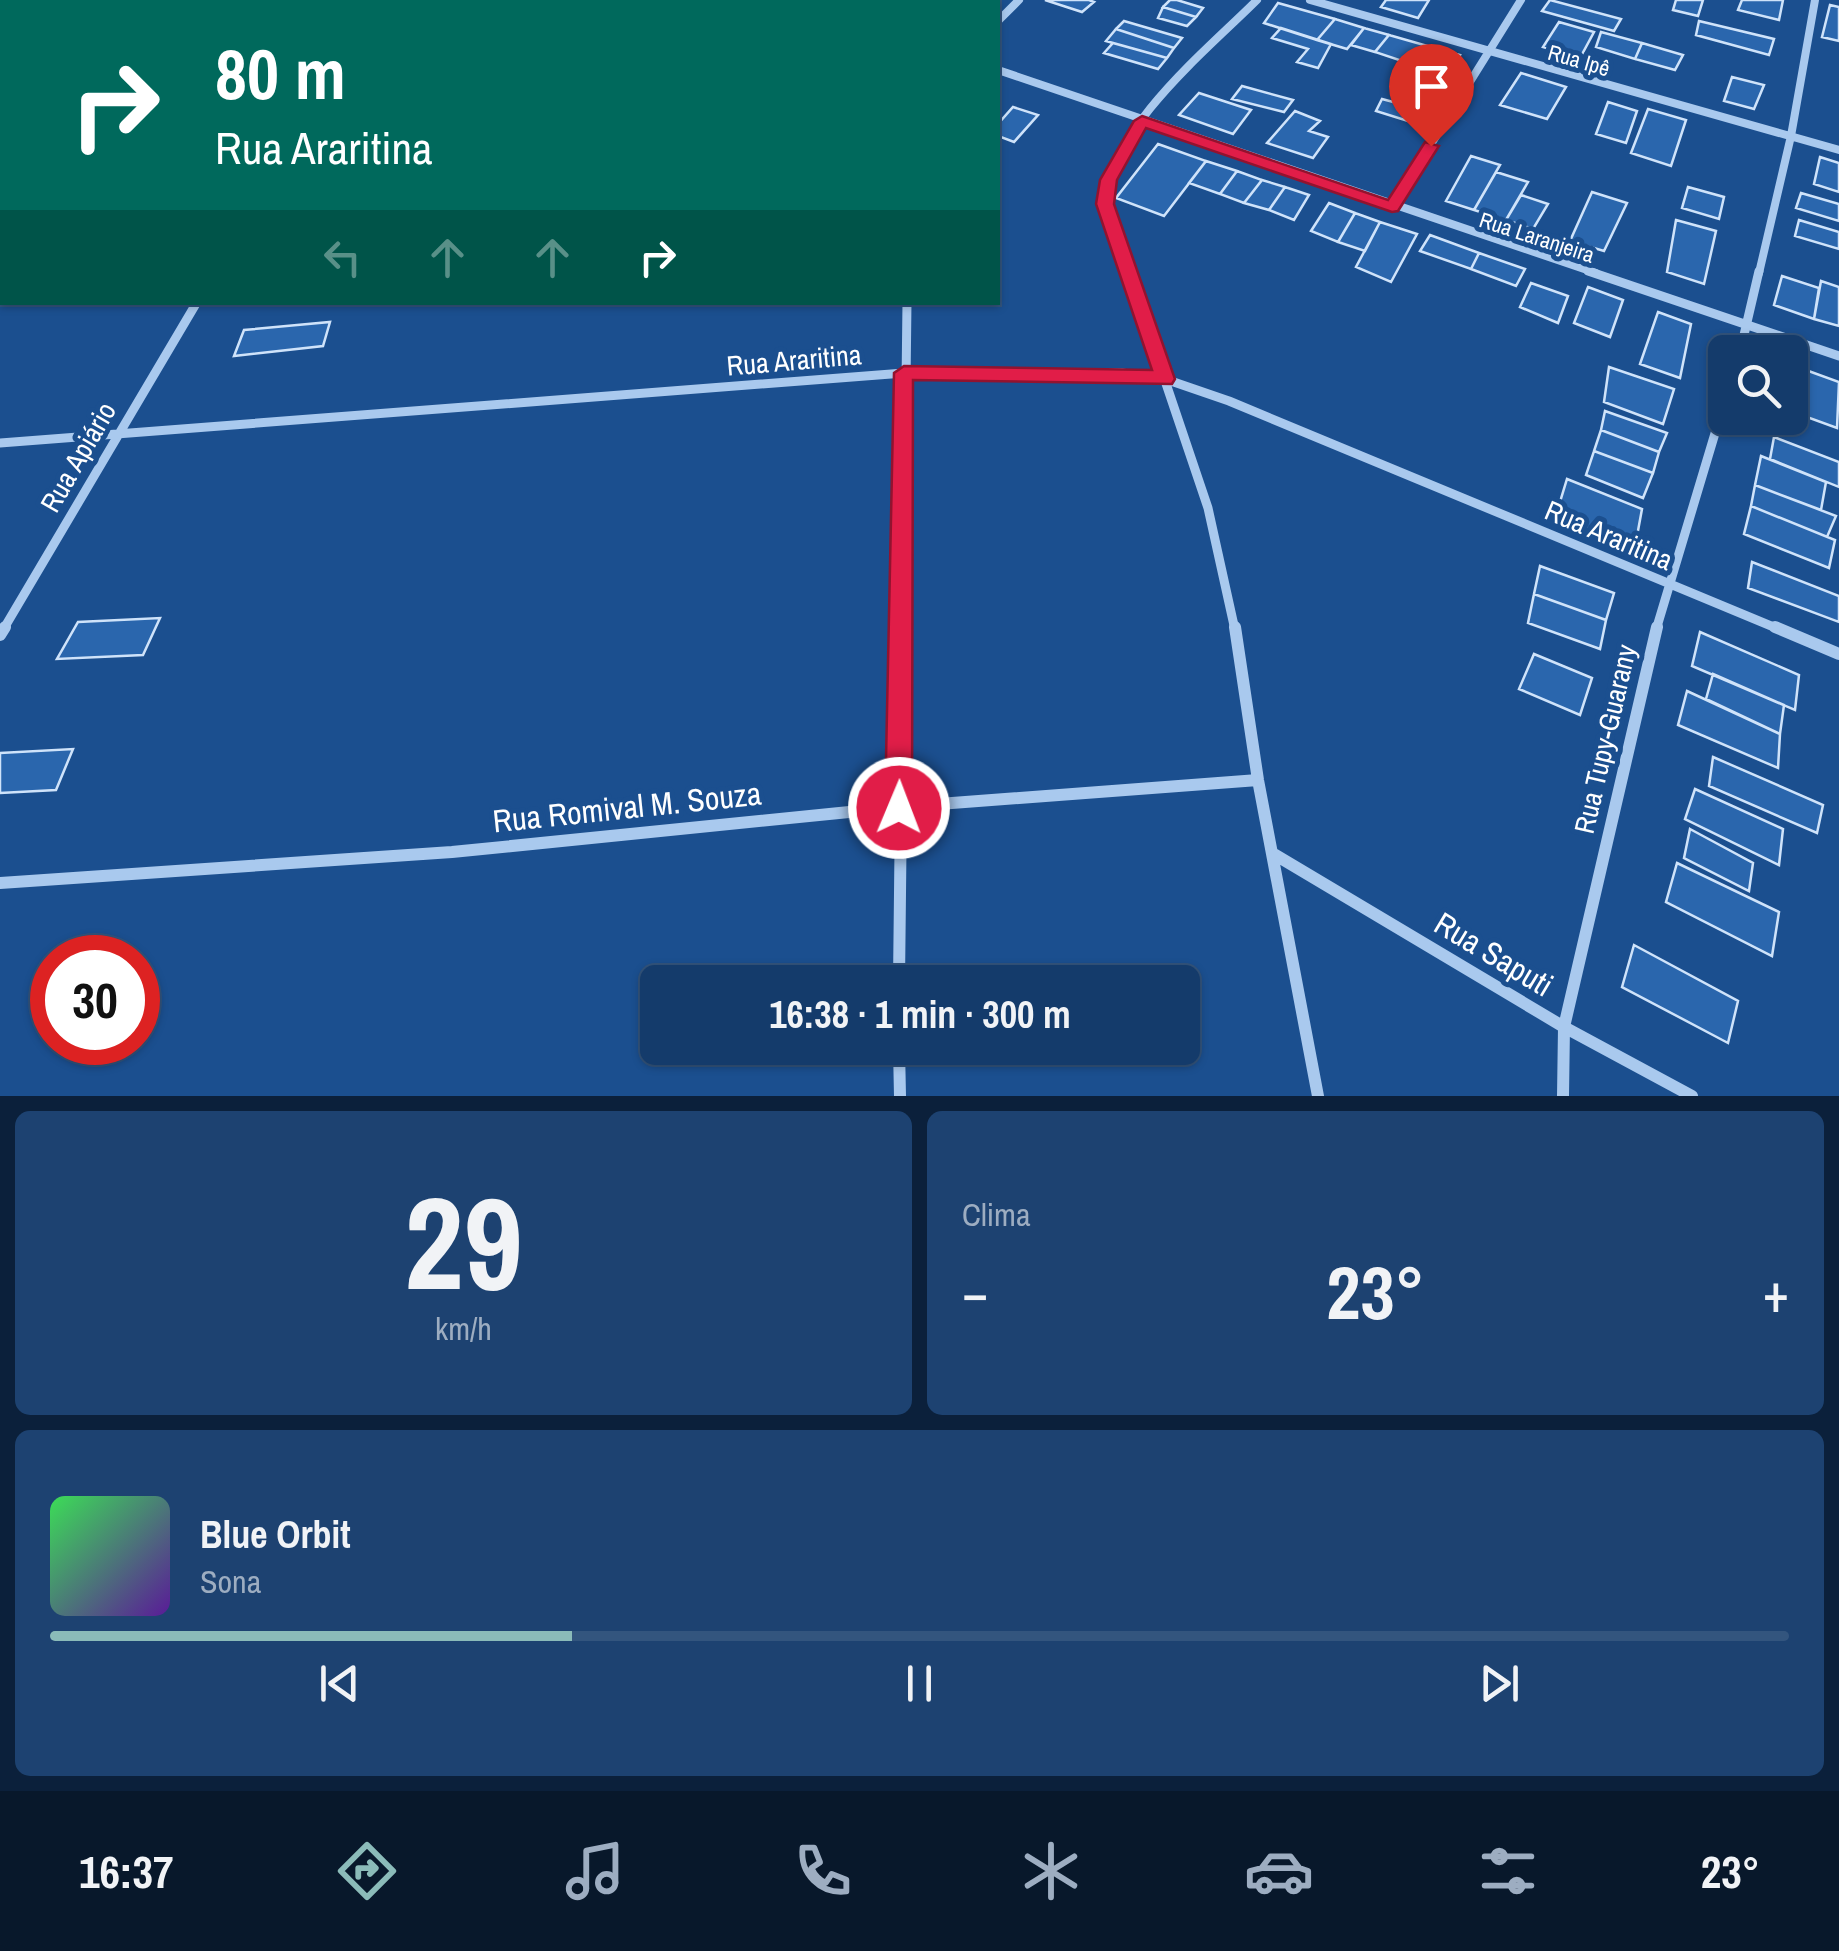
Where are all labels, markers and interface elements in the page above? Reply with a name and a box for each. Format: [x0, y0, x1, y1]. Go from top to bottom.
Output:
text: 80 m [215, 27, 346, 121]
street label: Rua Ipê [1544, 37, 1614, 83]
icon: right [50, 40, 180, 170]
pin [1389, 44, 1474, 147]
icon: arrive [1404, 59, 1459, 114]
text: Rua Araritina [215, 117, 432, 178]
street label: Rua Laranjeira [1476, 204, 1598, 270]
icon: left [315, 230, 370, 285]
icon: ahead [420, 230, 475, 285]
icon: ahead [525, 230, 580, 285]
icon: right [630, 230, 685, 285]
street label: Rua Araritina [725, 335, 863, 385]
map controls [1708, 335, 1808, 435]
button: search [1708, 335, 1808, 435]
street label: Rua Apiário [31, 395, 125, 519]
street label: Rua Araritina [1539, 491, 1679, 579]
street label: Rua Tupy-Guarany [1565, 640, 1645, 837]
position arrow [847, 756, 951, 860]
street label: Rua Romival M. Souza [491, 771, 764, 842]
street label: Rua Saputi [1427, 902, 1561, 1006]
speed limit sign: 30 [30, 935, 160, 1065]
text: 16:38 · 1 min · 300 m [769, 989, 1071, 1040]
text: 29 [404, 1154, 523, 1330]
text: Clima [962, 1193, 1031, 1236]
text: 23° [1326, 1241, 1425, 1342]
text: − [962, 1255, 988, 1329]
text: + [1763, 1255, 1789, 1329]
text: km/h [435, 1307, 492, 1350]
text: Blue Orbit [200, 1509, 351, 1560]
text: Sona [200, 1560, 261, 1603]
icon: previous [312, 1656, 367, 1711]
icon: pause [892, 1656, 947, 1711]
icon: next [1472, 1656, 1527, 1711]
icon: directions [332, 1836, 402, 1906]
icon: music [560, 1836, 630, 1906]
icon: phone [788, 1836, 858, 1906]
icon: climate [1016, 1836, 1086, 1906]
icon: car [1244, 1836, 1314, 1906]
icon: filters [1473, 1836, 1543, 1906]
text: 16:37 [79, 1841, 173, 1902]
text: 23° [1701, 1841, 1760, 1902]

